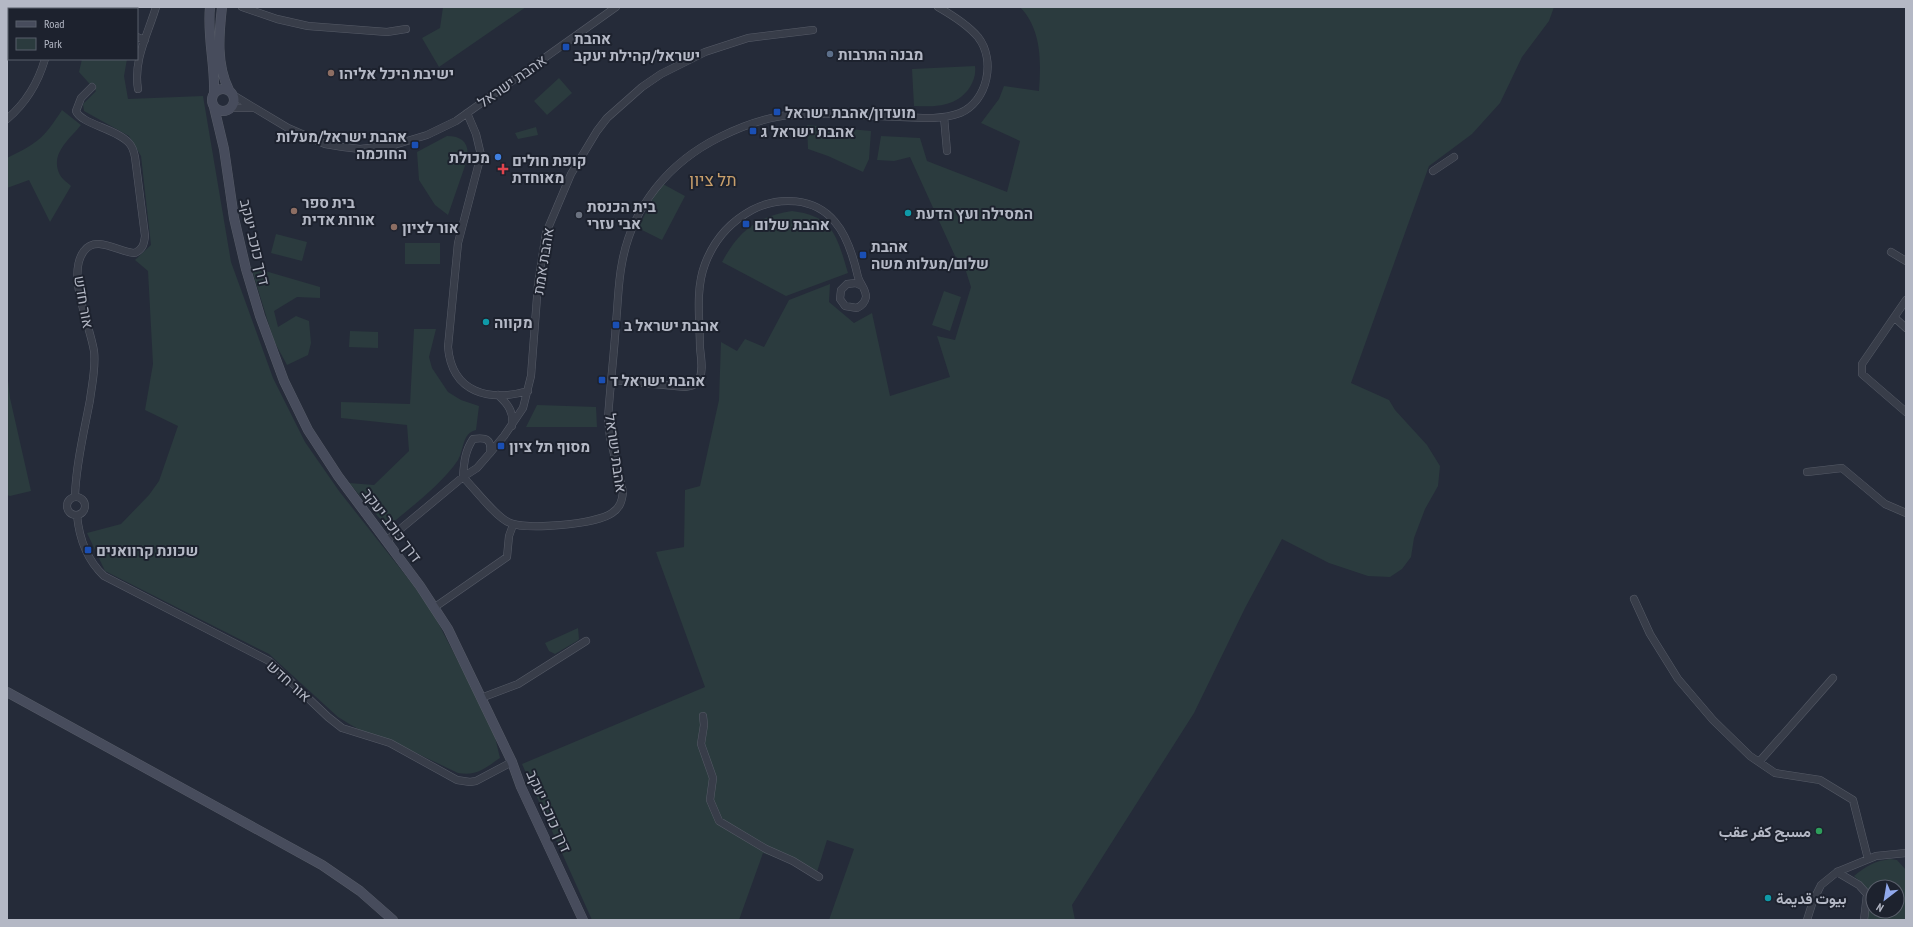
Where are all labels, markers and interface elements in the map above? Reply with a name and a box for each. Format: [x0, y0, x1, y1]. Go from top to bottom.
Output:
legend [8, 8, 138, 60]
text: Road [44, 16, 64, 31]
place label: אהבת ישראל/קהילת יעקב [574, 29, 700, 65]
text: Park [44, 36, 62, 51]
marker: אהבת ישראל/קהילת יעקב [561, 42, 571, 52]
place label: מבנה התרבות [838, 45, 923, 64]
marker: מבנה התרבות [825, 49, 835, 59]
street label: אהבת ישראל [474, 50, 550, 112]
place label: ישיבת היכל אליהו [339, 64, 454, 83]
marker: ישיבת היכל אליהו [326, 68, 336, 78]
place label: מועדון/אהבת ישראל [785, 103, 916, 122]
marker: מועדון/אהבת ישראל [772, 107, 782, 117]
place label: אהבת ישראל ג [761, 122, 854, 141]
marker: אהבת ישראל ג [748, 126, 758, 136]
place label: אהבת ישראל/מעלות החוכמה [276, 127, 407, 163]
marker: אהבת ישראל/מעלות החוכמה [410, 140, 420, 150]
place label: מכולת [449, 148, 490, 167]
place label: קופת חולים מאוחדת [512, 151, 586, 187]
marker: מכולת [493, 152, 503, 162]
marker: קופת חולים מאוחדת [497, 163, 509, 175]
district label: תל ציון [689, 169, 737, 191]
place label: בית ספר אורות אדית [302, 193, 375, 229]
street label: דרך כוכב יעקב [236, 197, 274, 287]
place label: בית הכנסת אבי עזרי [587, 197, 656, 233]
place label: המסילה ועץ הדעת [916, 204, 1033, 223]
marker: בית ספר אורות אדית [289, 206, 299, 216]
marker: המסילה ועץ הדעת [903, 208, 913, 218]
marker: בית הכנסת אבי עזרי [574, 210, 584, 220]
place label: אהבת שלום [754, 215, 830, 234]
place label: אור לציון [402, 218, 459, 237]
marker: אהבת שלום [741, 219, 751, 229]
marker: אור לציון [389, 222, 399, 232]
street label: אהבת אמת [528, 226, 558, 296]
place label: אהבת שלום/מעלות משה [871, 237, 989, 273]
marker: אהבת שלום/מעלות משה [858, 250, 868, 260]
street label: אור חדש [70, 274, 98, 330]
place label: מקווה [494, 313, 533, 332]
place label: אהבת ישראל ב [624, 316, 719, 335]
marker: מקווה [481, 317, 491, 327]
marker: אהבת ישראל ב [611, 320, 621, 330]
place label: אהבת ישראל ד [610, 371, 705, 390]
marker: אהבת ישראל ד [597, 375, 607, 385]
street label: אהבת ישראל [601, 412, 631, 494]
place label: מסוף תל ציון [509, 437, 590, 456]
marker: מסוף תל ציון [496, 441, 506, 451]
street label: דרך כוכב יעקב [358, 484, 426, 566]
place label: שכונת קרוואנים [96, 541, 198, 560]
marker: שכונת קרוואנים [83, 545, 93, 555]
street label: אור חדש [263, 656, 315, 706]
street label: דרך כוכב יעקב [522, 767, 576, 855]
place label: مسبح كفر عقب [1719, 822, 1811, 842]
marker: مسبح كفر عقب [1814, 826, 1824, 836]
north arrow [1865, 879, 1905, 919]
place label: بيوت قديمة [1776, 889, 1847, 908]
marker: بيوت قديمة [1763, 893, 1773, 903]
text: N [1874, 900, 1886, 915]

